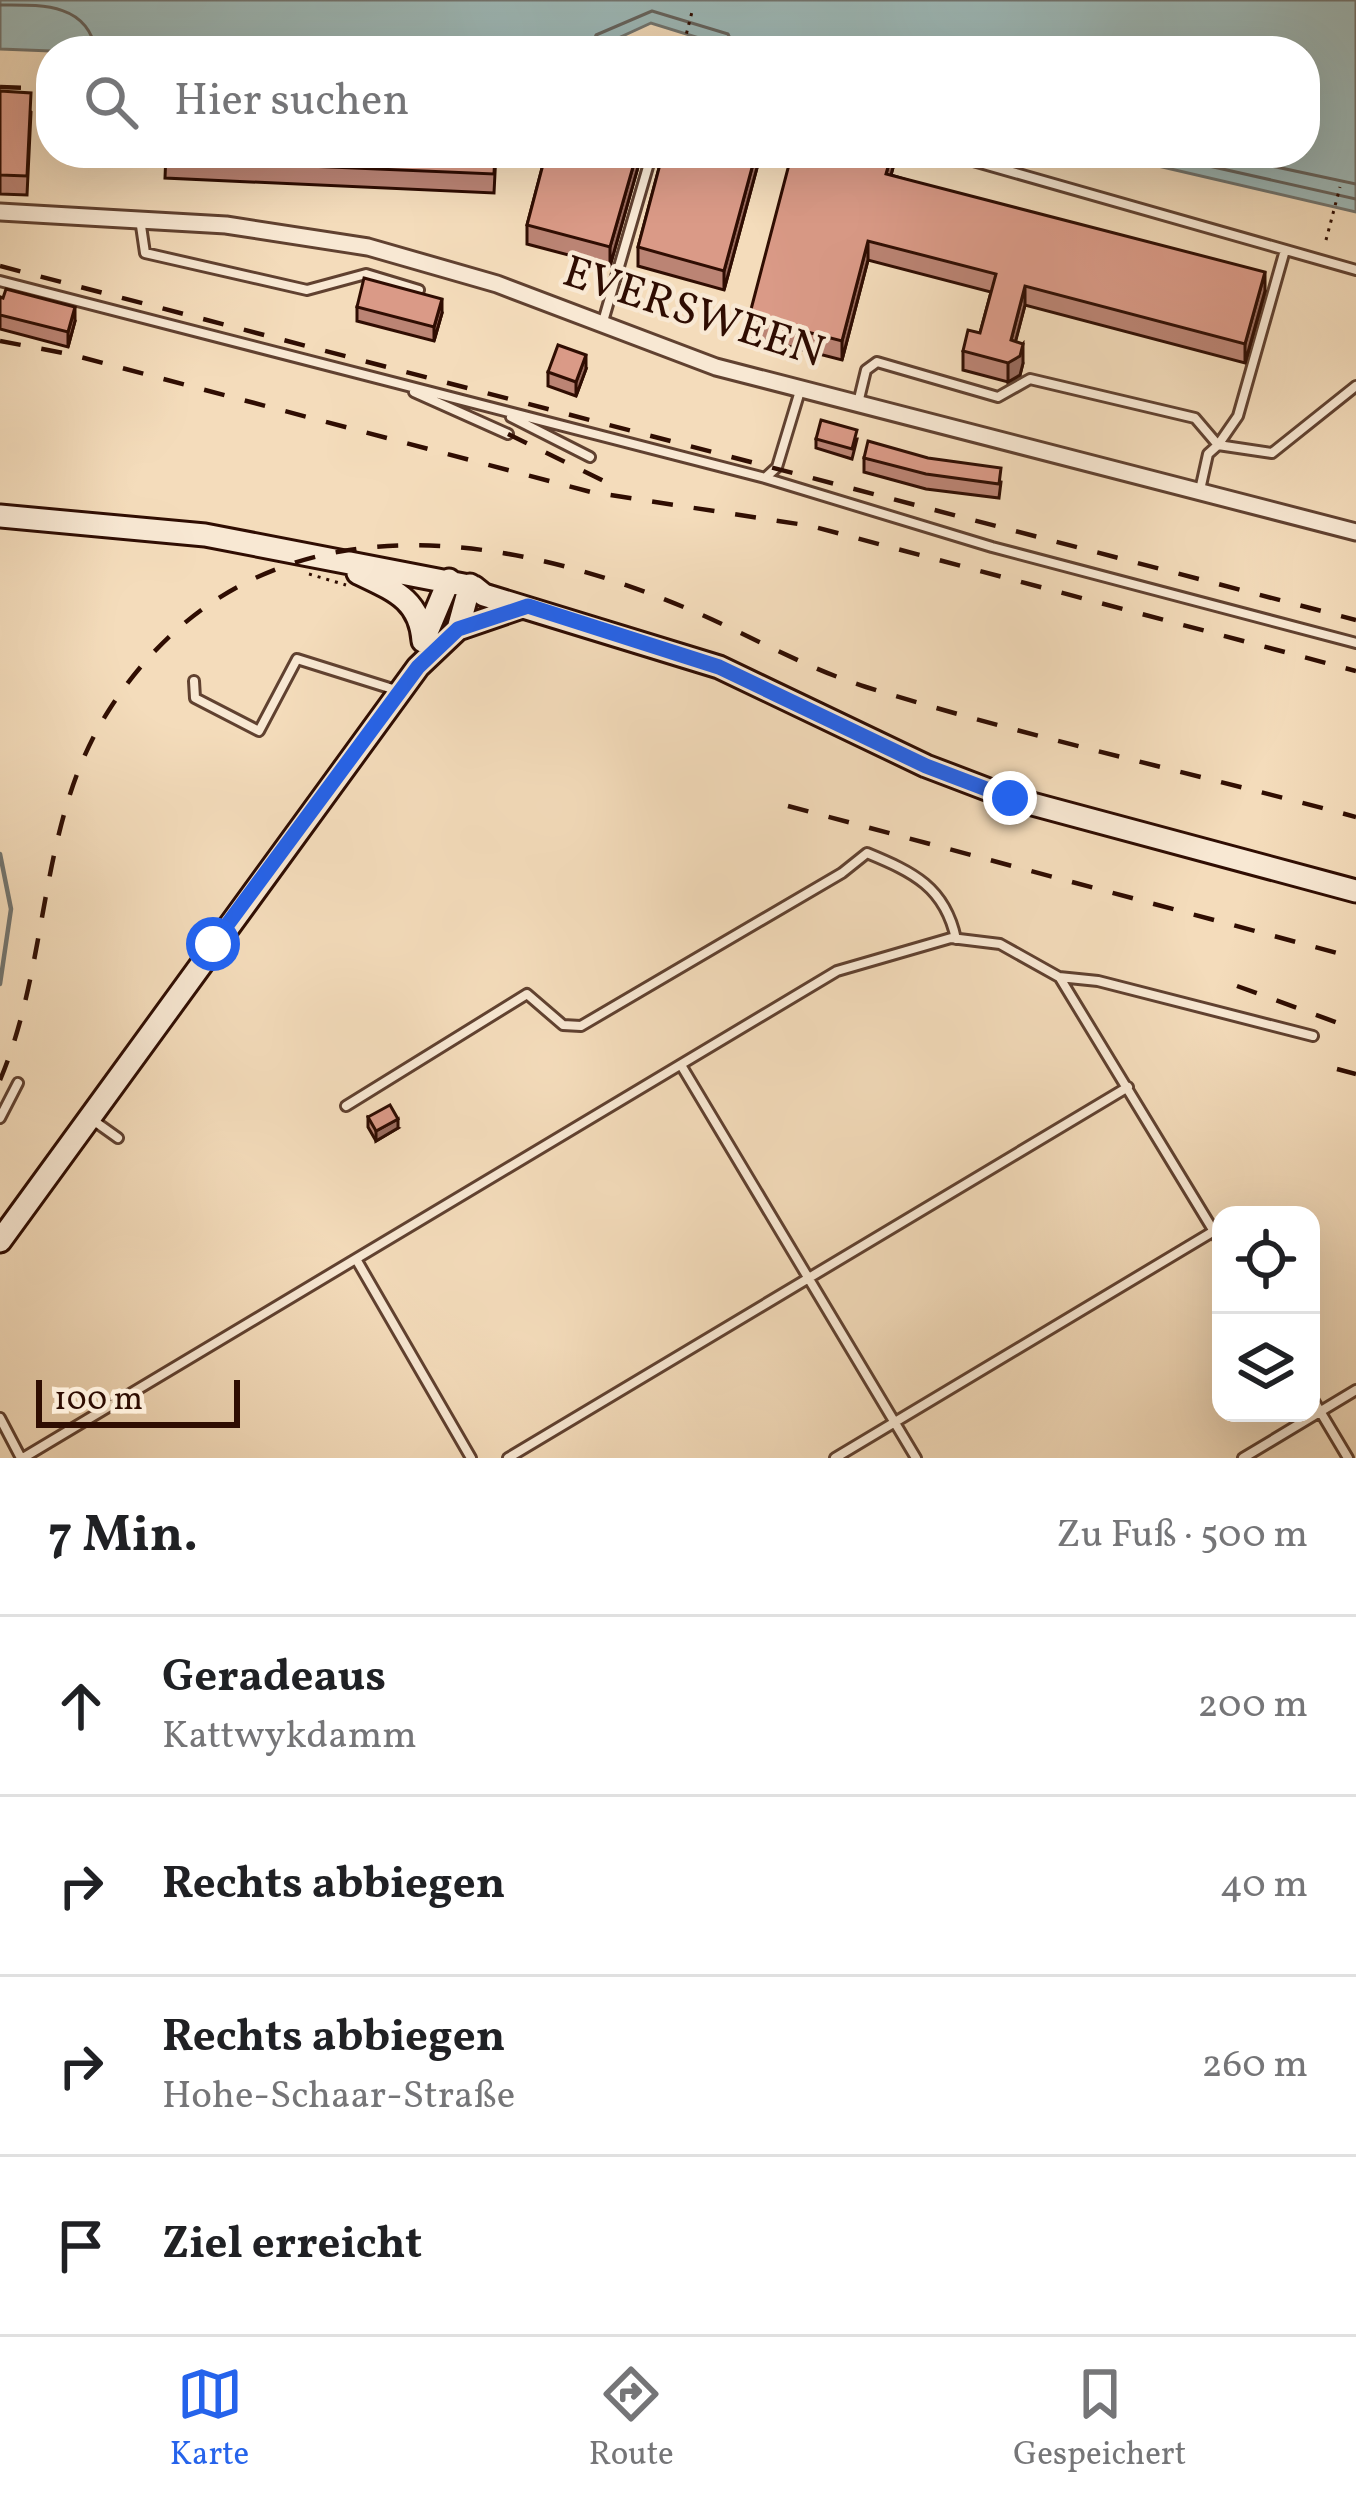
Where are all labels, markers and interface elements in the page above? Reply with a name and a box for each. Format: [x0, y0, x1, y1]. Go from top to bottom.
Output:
search box [36, 36, 1320, 168]
icon: search [78, 69, 144, 135]
text: Hier suchen [174, 71, 409, 134]
street label: EVERSWEEN [554, 242, 832, 386]
route end [983, 771, 1037, 825]
route start [186, 917, 240, 971]
map controls [1212, 1206, 1320, 1422]
button: locate [1212, 1206, 1320, 1314]
button: layers [1212, 1314, 1320, 1422]
scale bar [36, 1374, 240, 1427]
text: 100 m [54, 1378, 143, 1424]
text: 7 Min. [48, 1501, 198, 1572]
text: Zu Fuß · 500 m [1056, 1509, 1308, 1563]
text: Geradeaus [162, 1647, 386, 1710]
icon: ahead [48, 1673, 114, 1739]
text: 200 m [1197, 1679, 1308, 1733]
text: Kattwykdamm [162, 1710, 417, 1764]
icon: right [48, 1853, 114, 1919]
text: Rechts abbiegen [162, 1854, 505, 1917]
text: 40 m [1220, 1859, 1308, 1913]
text: Rechts abbiegen [162, 2007, 505, 2070]
icon: right [48, 2033, 114, 2099]
text: 260 m [1202, 2039, 1308, 2093]
text: Hohe-Schaar-Straße [162, 2070, 515, 2124]
icon: arrive [48, 2213, 114, 2279]
text: Ziel erreicht [162, 2214, 422, 2277]
tab: Karte [170, 2361, 249, 2479]
tab: Route [589, 2361, 674, 2479]
tab: Gespeichert [1013, 2361, 1186, 2479]

